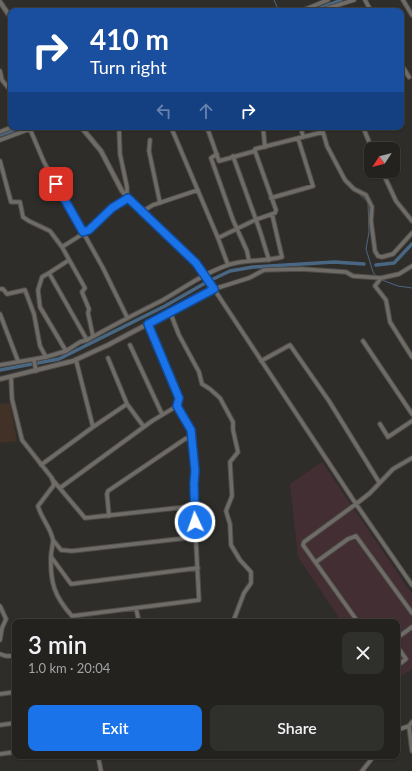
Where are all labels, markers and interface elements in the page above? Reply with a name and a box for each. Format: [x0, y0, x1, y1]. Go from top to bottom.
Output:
text: 410 m [90, 22, 169, 56]
icon: right [24, 24, 76, 76]
text: Turn right [90, 56, 167, 78]
icon: left [153, 100, 175, 122]
icon: ahead [195, 100, 217, 122]
icon: right [237, 100, 259, 122]
north arrow [364, 142, 400, 178]
map controls [364, 142, 400, 178]
pin [39, 167, 73, 201]
icon: arrive [45, 173, 67, 195]
position arrow [174, 501, 216, 543]
text: 3 min [28, 630, 87, 659]
button: close [342, 632, 384, 674]
text: 1.0 km · 20:04 [28, 660, 110, 676]
button: Exit [28, 705, 202, 751]
button: Share [210, 705, 384, 751]

